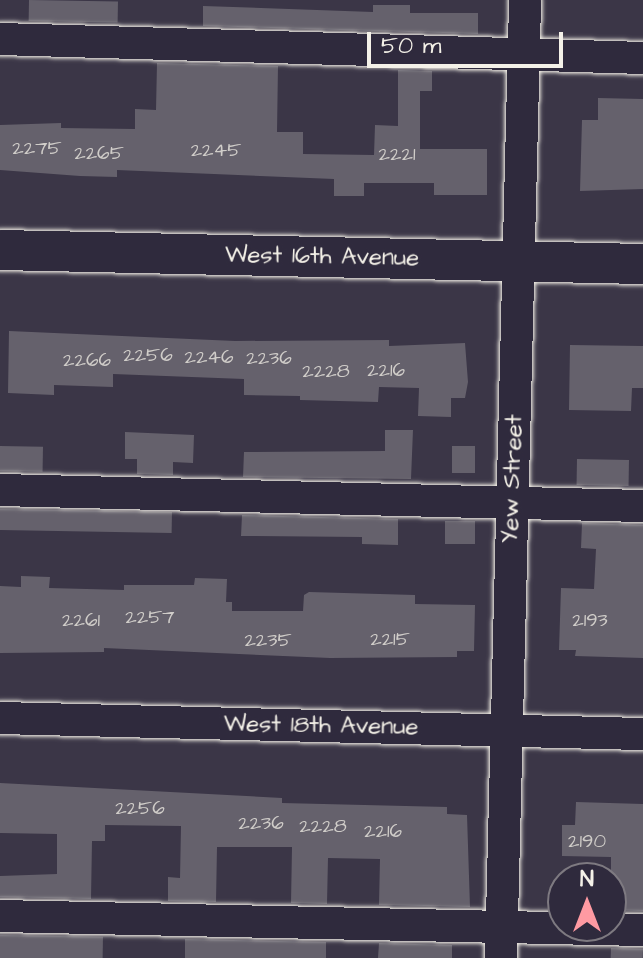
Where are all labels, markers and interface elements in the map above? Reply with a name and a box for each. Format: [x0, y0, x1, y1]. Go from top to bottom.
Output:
scale bar [371, 16, 567, 66]
text: 50 m [381, 29, 441, 63]
house number: 2275 [12, 136, 62, 160]
house number: 2245 [191, 138, 241, 162]
house number: 2265 [74, 141, 124, 165]
house number: 2221 [379, 142, 415, 166]
street label: West 16th Avenue [225, 241, 419, 273]
house number: 2256 [123, 343, 173, 367]
house number: 2246 [184, 345, 234, 369]
house number: 2236 [246, 346, 292, 370]
house number: 2266 [63, 348, 111, 372]
house number: 2216 [367, 358, 405, 382]
house number: 2228 [302, 359, 350, 383]
street label: Yew Street [496, 414, 530, 544]
house number: 2257 [125, 605, 175, 629]
house number: 2261 [62, 608, 100, 632]
house number: 2193 [572, 608, 608, 632]
house number: 2215 [370, 627, 410, 651]
house number: 2235 [244, 628, 292, 652]
street label: West 18th Avenue [223, 710, 419, 742]
house number: 2256 [115, 796, 165, 820]
house number: 2236 [238, 811, 284, 835]
house number: 2228 [299, 814, 347, 838]
house number: 2216 [364, 819, 402, 843]
house number: 2190 [568, 829, 606, 853]
north arrow [547, 862, 627, 942]
text: N [580, 864, 594, 895]

